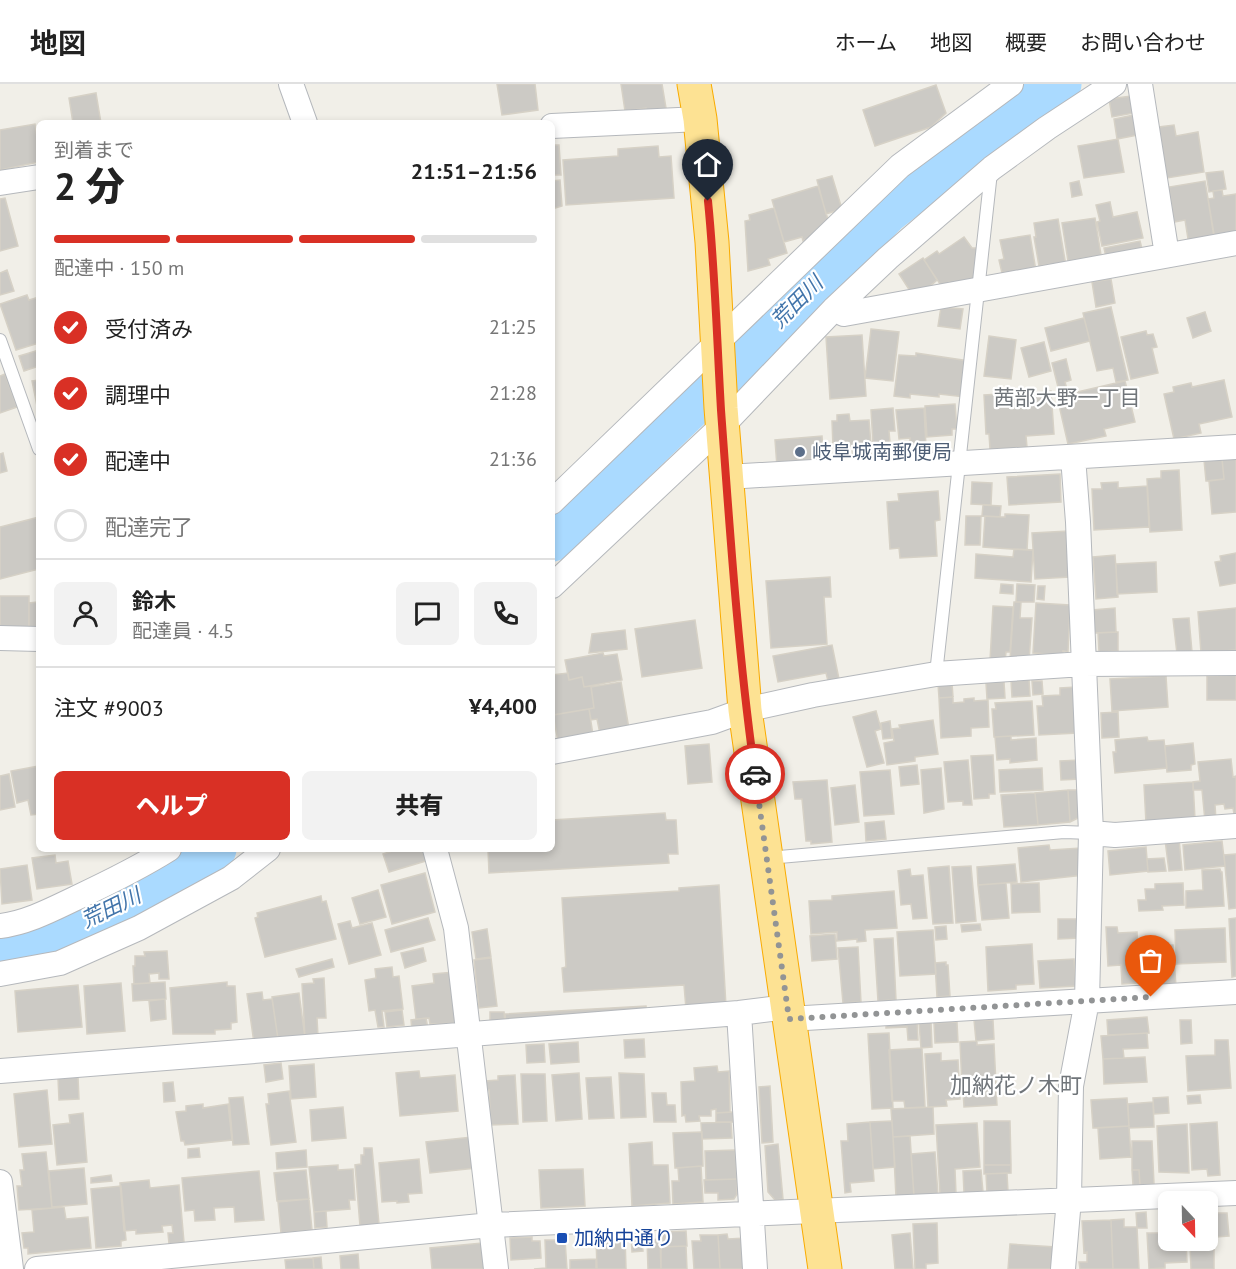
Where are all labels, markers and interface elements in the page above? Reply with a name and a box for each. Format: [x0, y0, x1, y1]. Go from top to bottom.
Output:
text: 地図 [30, 24, 86, 61]
text: ホーム [835, 29, 897, 56]
text: 地図 [930, 29, 972, 56]
text: 概要 [1005, 29, 1047, 56]
text: お問い合わせ [1080, 29, 1206, 56]
text: 到着まで [54, 137, 134, 163]
pin [682, 139, 733, 201]
icon: home [691, 148, 724, 181]
text: 21:51–21:56 [411, 157, 537, 185]
text: 2 分 [54, 160, 125, 211]
text: 配達中 · 150 m [54, 255, 184, 281]
water label: 荒田川 [765, 268, 830, 333]
icon: check [54, 311, 87, 344]
text: 21:25 [489, 314, 537, 340]
text: 受付済み [105, 315, 193, 343]
icon: check [54, 377, 87, 410]
text: 21:28 [489, 380, 537, 406]
text: 調理中 [105, 381, 171, 409]
district label: 茜部大野一丁目 [994, 384, 1141, 411]
place label: 岐阜城南郵便局 [812, 439, 952, 465]
icon: check [54, 443, 87, 476]
marker: 岐阜城南郵便局 [793, 445, 807, 459]
text: 21:36 [489, 446, 537, 472]
text: 配達中 [105, 447, 171, 475]
text: 配達完了 [105, 513, 193, 541]
button: person [54, 582, 117, 645]
button: chat [396, 582, 459, 645]
button: phone [474, 582, 537, 645]
text: 鈴木 [132, 587, 176, 615]
text: 配達員 · 4.5 [132, 618, 234, 644]
text: ¥4,400 [469, 692, 537, 720]
text: 注文 #9003 [54, 694, 164, 722]
courier [725, 744, 785, 804]
icon: car [739, 758, 772, 791]
button: ヘルプ [54, 771, 290, 840]
button: 共有 [302, 771, 537, 840]
water label: 荒田川 [77, 881, 147, 933]
pin [1125, 935, 1176, 997]
icon: bag [1134, 944, 1167, 977]
district label: 加納花ノ木町 [950, 1071, 1082, 1099]
north arrow [1158, 1191, 1218, 1251]
map controls [1158, 1191, 1218, 1251]
place label: 加納中通り [574, 1225, 674, 1251]
marker: 加納中通り [555, 1231, 569, 1245]

